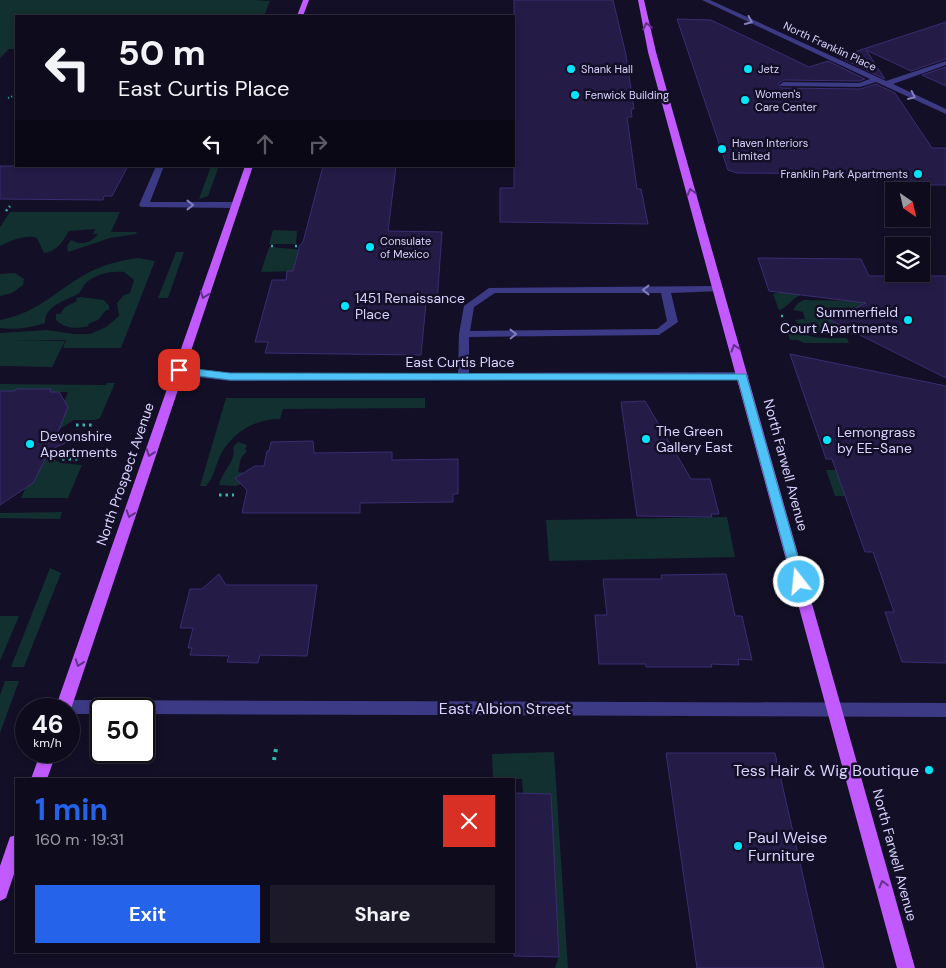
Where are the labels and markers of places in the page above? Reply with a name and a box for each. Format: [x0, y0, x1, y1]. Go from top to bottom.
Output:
place label: Shank Hall [581, 62, 633, 76]
place label: Jetz [758, 62, 779, 76]
marker: Shank Hall [565, 63, 577, 75]
marker: Jetz [742, 63, 754, 75]
place label: Women's Care Center [755, 87, 817, 114]
place label: Fenwick Building [585, 88, 669, 102]
marker: Fenwick Building [569, 89, 581, 101]
marker: Women's Care Center [739, 94, 751, 106]
place label: Haven Interiors Limited [732, 136, 808, 163]
marker: Haven Interiors Limited [716, 143, 728, 155]
place label: Franklin Park Apartments [780, 167, 908, 181]
marker: Franklin Park Apartments [912, 168, 924, 180]
place label: Consulate of Mexico [380, 234, 431, 261]
marker: Consulate of Mexico [364, 241, 376, 253]
place label: 1451 Renaissance Place [355, 289, 465, 323]
marker: 1451 Renaissance Place [339, 300, 351, 312]
place label: Summerfield Court Apartments [780, 303, 898, 337]
marker: Summerfield Court Apartments [902, 314, 914, 326]
pin [158, 349, 200, 391]
place label: The Green Gallery East [656, 422, 733, 456]
place label: Lemongrass by EE-Sane [837, 423, 916, 457]
place label: Devonshire Apartments [40, 427, 117, 461]
marker: The Green Gallery East [640, 433, 652, 445]
marker: Lemongrass by EE-Sane [821, 434, 833, 446]
marker: Devonshire Apartments [24, 438, 36, 450]
place label: Tess Hair & Wig Boutique [733, 760, 919, 781]
marker: Tess Hair & Wig Boutique [923, 764, 935, 776]
place label: Paul Weise Furniture [748, 827, 827, 866]
marker: Paul Weise Furniture [732, 840, 744, 852]

